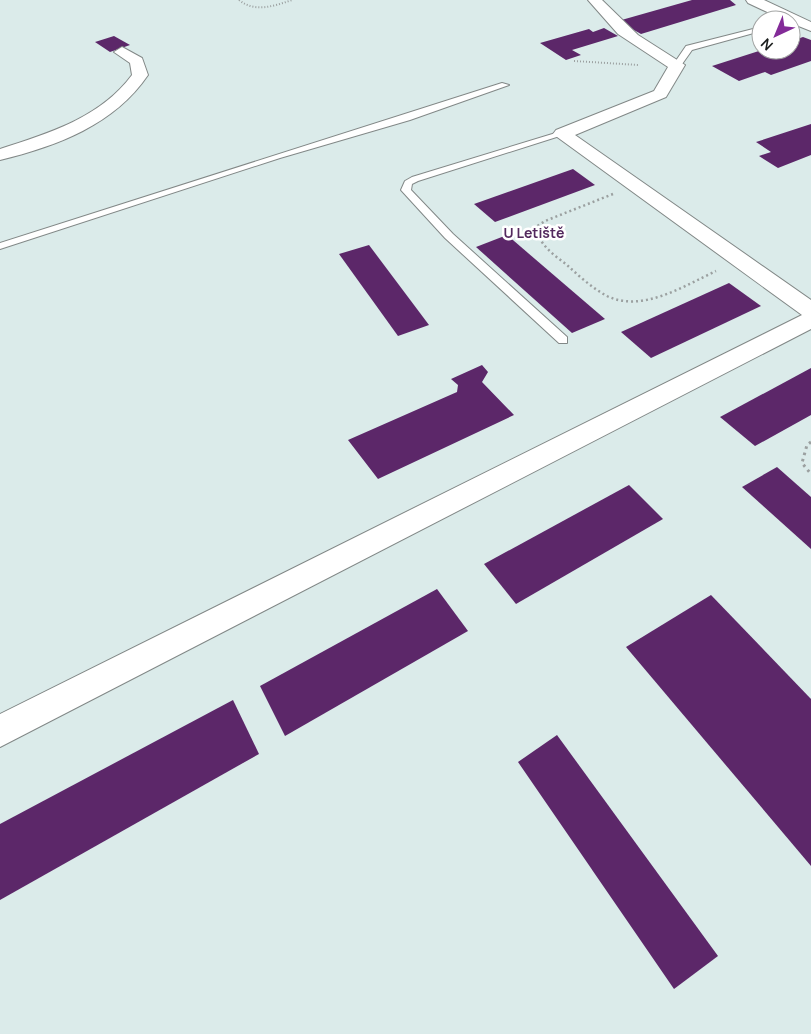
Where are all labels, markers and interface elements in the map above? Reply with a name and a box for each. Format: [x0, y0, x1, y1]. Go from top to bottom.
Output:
north arrow [751, 10, 801, 60]
text: N [756, 34, 777, 55]
district label: U Letiště [504, 223, 564, 242]

